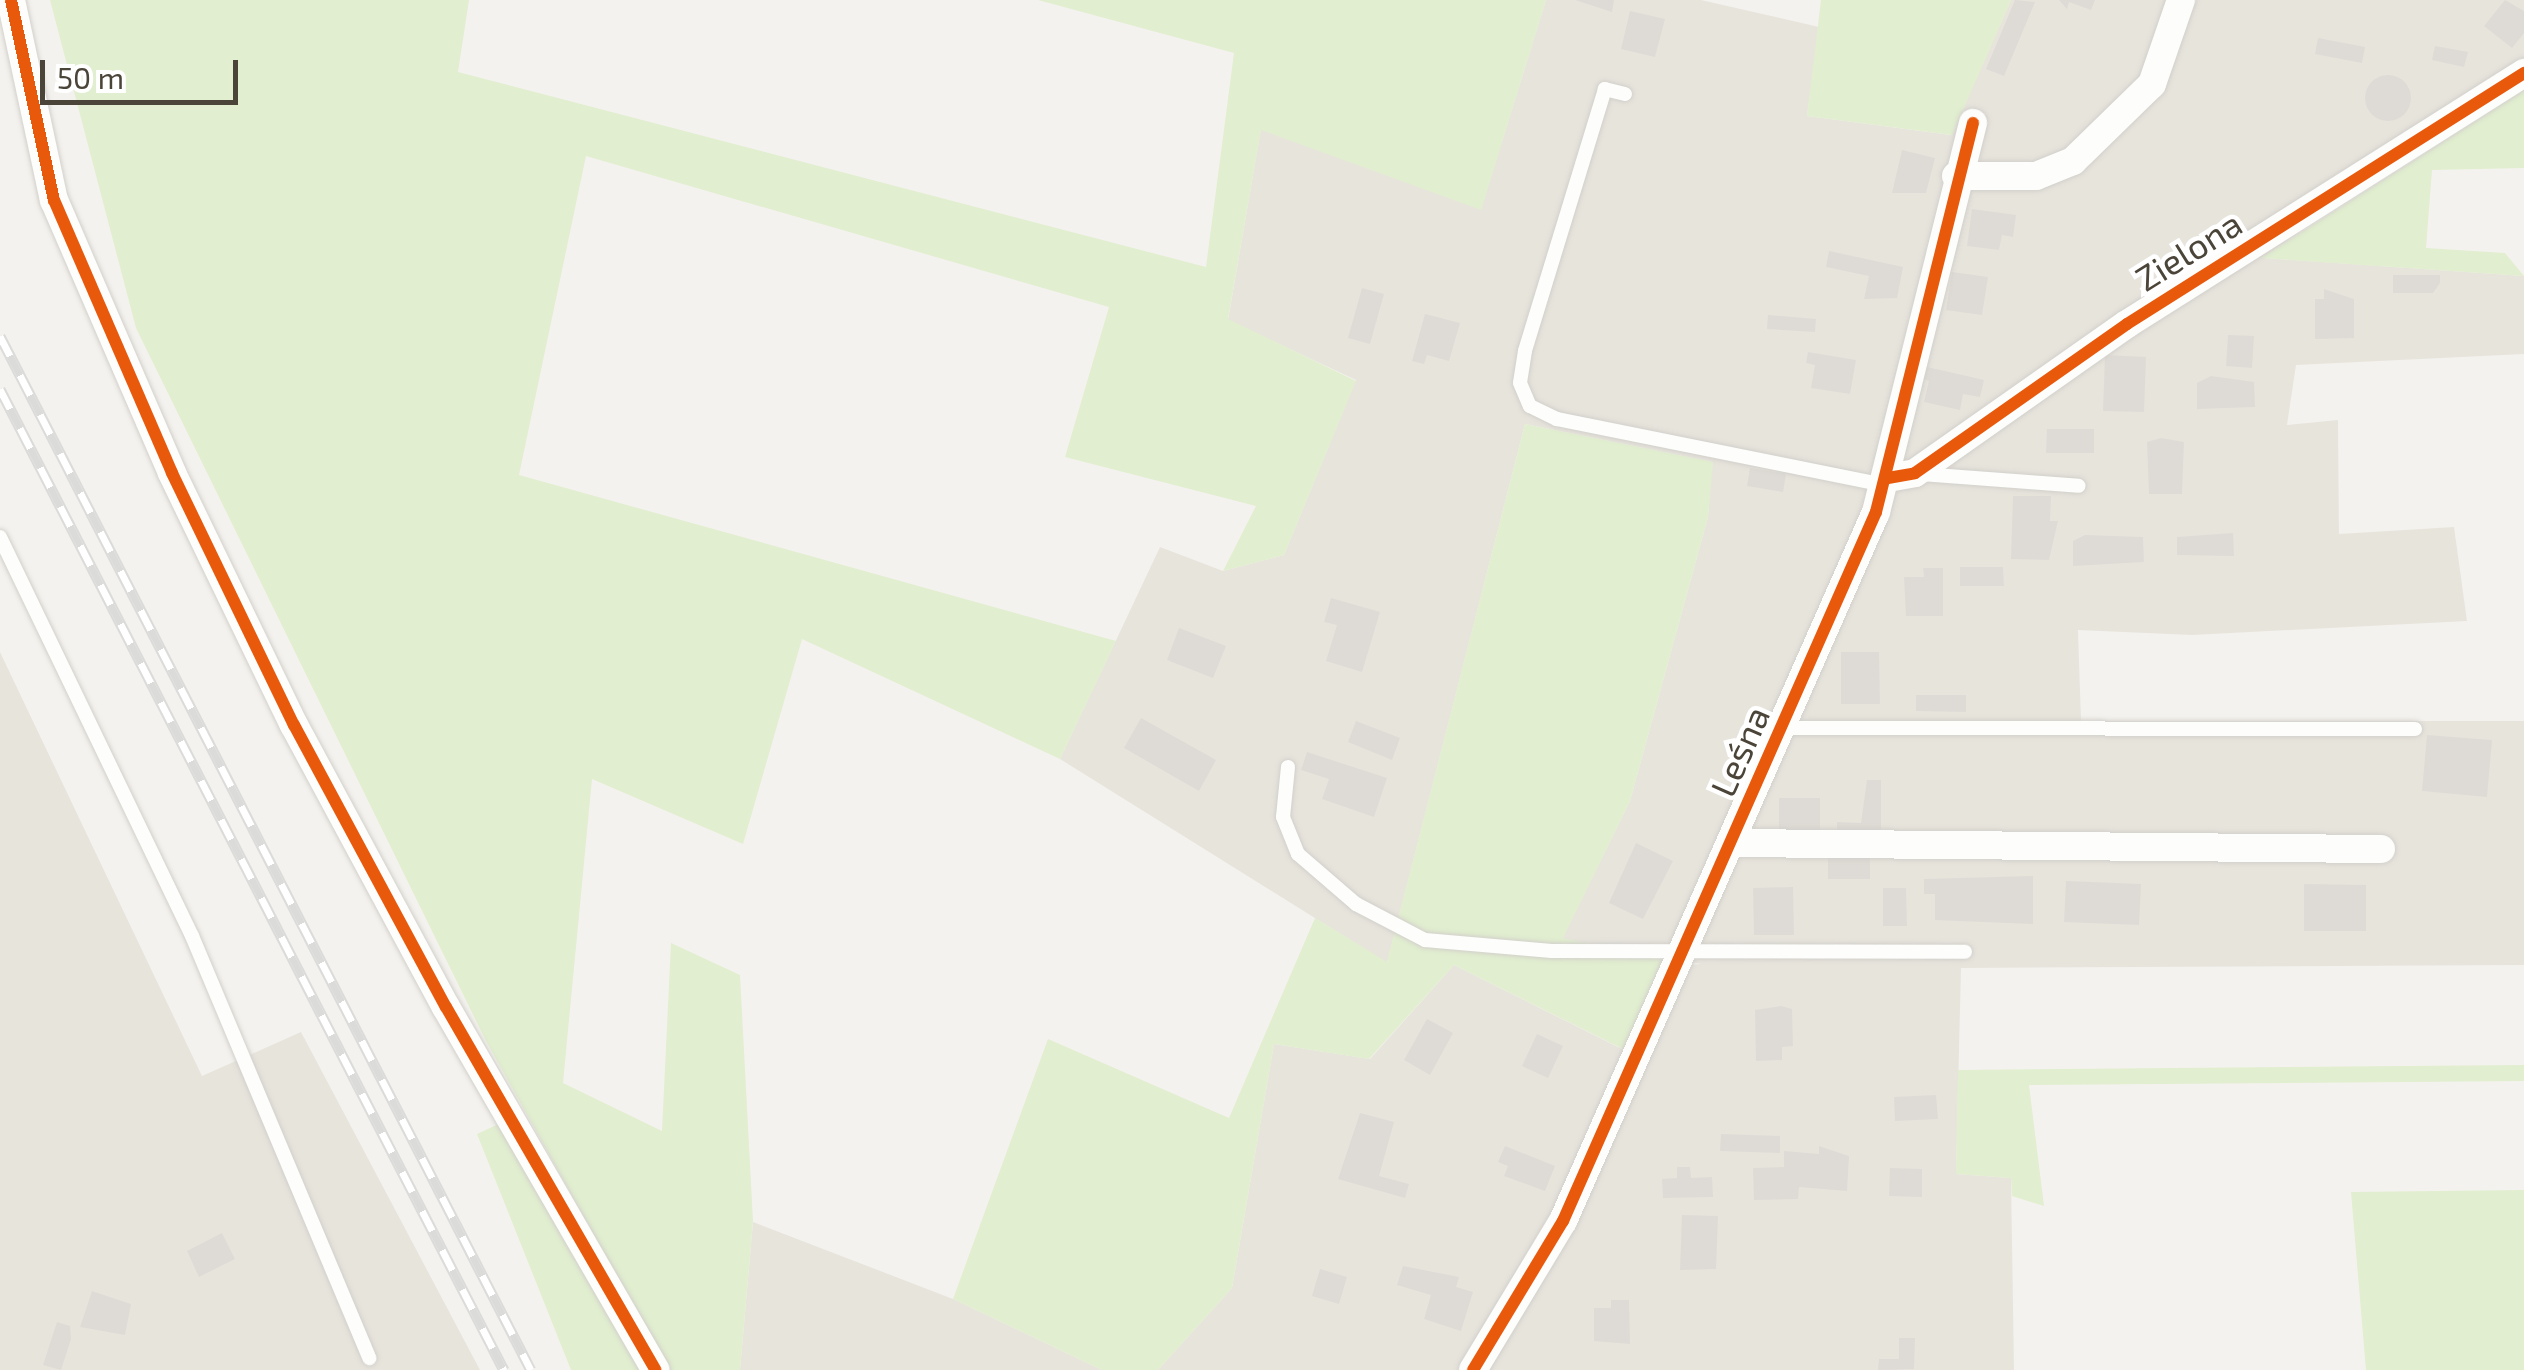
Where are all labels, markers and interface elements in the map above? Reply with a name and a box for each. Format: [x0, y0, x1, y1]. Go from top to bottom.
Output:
scale bar [45, 40, 242, 102]
text: 50 m [57, 59, 124, 95]
street label: Zielona [2127, 201, 2249, 299]
street label: Leśna [1701, 700, 1777, 802]

